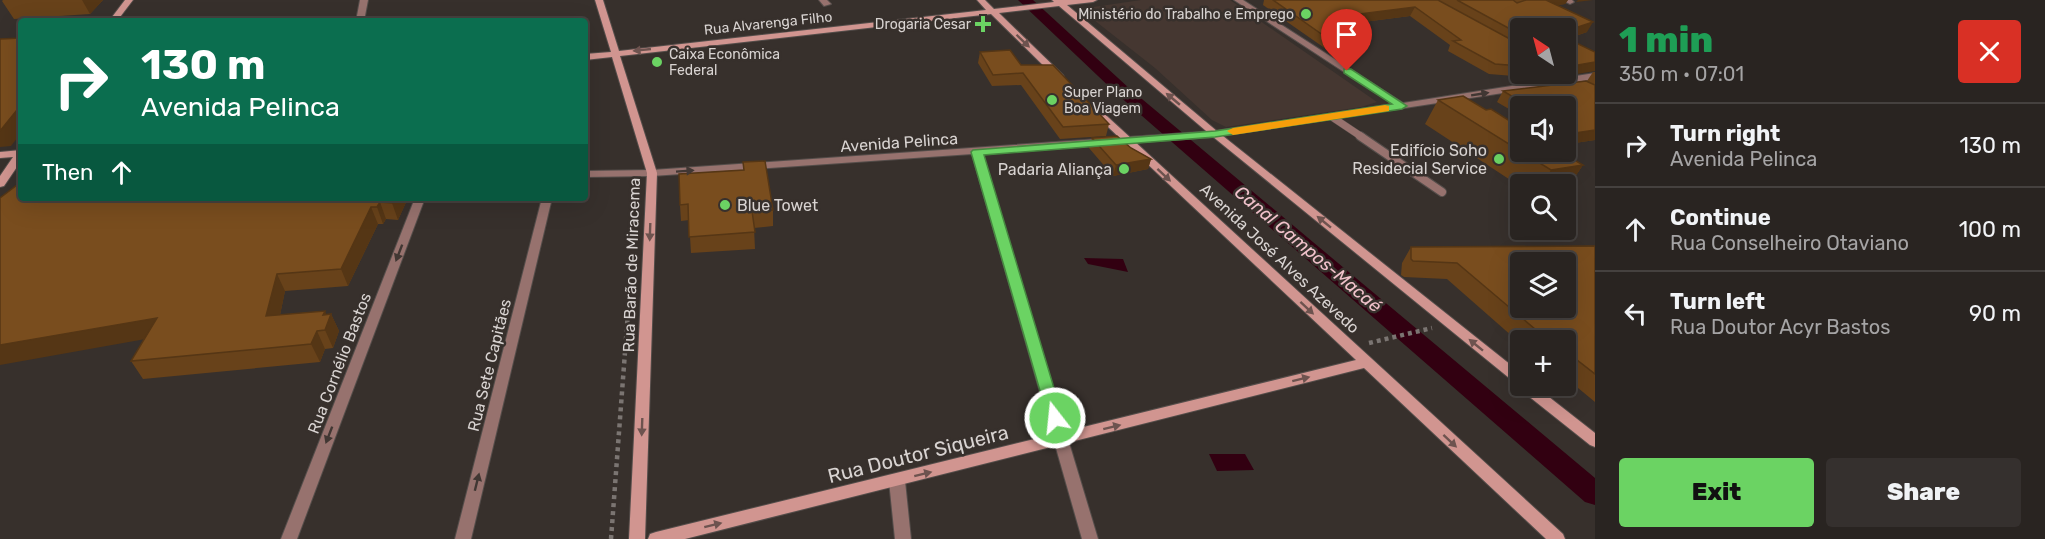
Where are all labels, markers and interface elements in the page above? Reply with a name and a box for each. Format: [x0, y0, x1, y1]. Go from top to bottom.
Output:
place label: Ministério do Trabalho e Emprego [1078, 6, 1294, 23]
marker: Ministério do Trabalho e Emprego [1299, 7, 1313, 21]
street label: Rua Alvarenga Filho [703, 8, 833, 39]
pin [1321, 9, 1372, 71]
place label: Drogaria Cesar [875, 16, 972, 33]
marker: Drogaria Cesar [976, 17, 990, 31]
icon: arrive [1330, 18, 1363, 51]
north arrow [1510, 18, 1576, 84]
map controls [1510, 18, 1576, 396]
text: 1 min [1619, 18, 1713, 61]
button: close [1958, 20, 2021, 83]
one-way arrow [1015, 34, 1030, 47]
text: 130 m [141, 40, 266, 90]
icon: right [42, 42, 120, 120]
one-way arrow [632, 45, 651, 55]
place label: Caixa Econômica Federal [669, 46, 780, 79]
marker: Caixa Econômica Federal [650, 55, 664, 69]
text: 350 m · 07:01 [1619, 62, 1744, 86]
place label: Super Plano Boa Viagem [1064, 84, 1142, 117]
one-way arrow [1471, 90, 1490, 99]
text: Avenida Pelinca [141, 91, 340, 123]
marker: Super Plano Boa Viagem [1045, 93, 1059, 107]
one-way arrow [1166, 93, 1181, 106]
button: sound [1510, 96, 1576, 162]
text: Turn right [1670, 120, 1780, 147]
street label: Avenida Pelinca [840, 129, 958, 156]
icon: right [1619, 129, 1652, 162]
text: 130 m [1959, 132, 2021, 159]
place label: Edifício Soho Residecial Service [1352, 141, 1487, 178]
text: Avenida Pelinca [1670, 147, 1817, 171]
marker: Edifício Soho Residecial Service [1492, 152, 1506, 166]
icon: ahead [105, 156, 138, 189]
text: Then [42, 159, 93, 186]
place label: Padaria Aliança [998, 160, 1112, 179]
marker: Padaria Aliança [1117, 162, 1131, 176]
one-way arrow [676, 167, 695, 176]
one-way arrow [1157, 168, 1171, 182]
button: search [1510, 174, 1576, 240]
street label: Rua Barão de Miracema [619, 177, 644, 353]
street label: Avenida José Alves Azevedo [1196, 179, 1363, 337]
water label: Canal Campos-Macaé [1230, 181, 1386, 317]
place label: Blue Towet [737, 196, 818, 215]
marker: Blue Towet [718, 198, 732, 212]
text: Continue [1670, 204, 1771, 231]
icon: ahead [1619, 213, 1652, 246]
one-way arrow [1316, 216, 1332, 229]
text: 100 m [1959, 216, 2021, 243]
one-way arrow [645, 222, 654, 241]
text: Rua Conselheiro Otaviano [1670, 231, 1909, 255]
one-way arrow [394, 244, 404, 262]
button: layers [1510, 252, 1576, 318]
text: Turn left [1670, 288, 1765, 315]
street label: Rua Cornélio Bastos [304, 290, 375, 436]
street label: Rua Sete Capitães [464, 297, 515, 433]
icon: left [1619, 297, 1652, 330]
text: 90 m [1969, 300, 2021, 327]
one-way arrow [1300, 301, 1314, 315]
text: Rua Doutor Acyr Bastos [1670, 315, 1890, 339]
button: + [1510, 330, 1576, 396]
one-way arrow [1468, 339, 1483, 351]
one-way arrow [1292, 374, 1310, 383]
position arrow [1023, 386, 1087, 450]
one-way arrow [637, 417, 646, 436]
street label: Rua Doutor Siqueira [825, 420, 1011, 488]
one-way arrow [1103, 422, 1121, 432]
one-way arrow [324, 426, 334, 444]
one-way arrow [1443, 434, 1458, 448]
button: Exit [1619, 458, 1814, 527]
button: Share [1826, 458, 2021, 527]
one-way arrow [913, 469, 932, 479]
one-way arrow [473, 473, 483, 491]
one-way arrow [703, 520, 722, 530]

